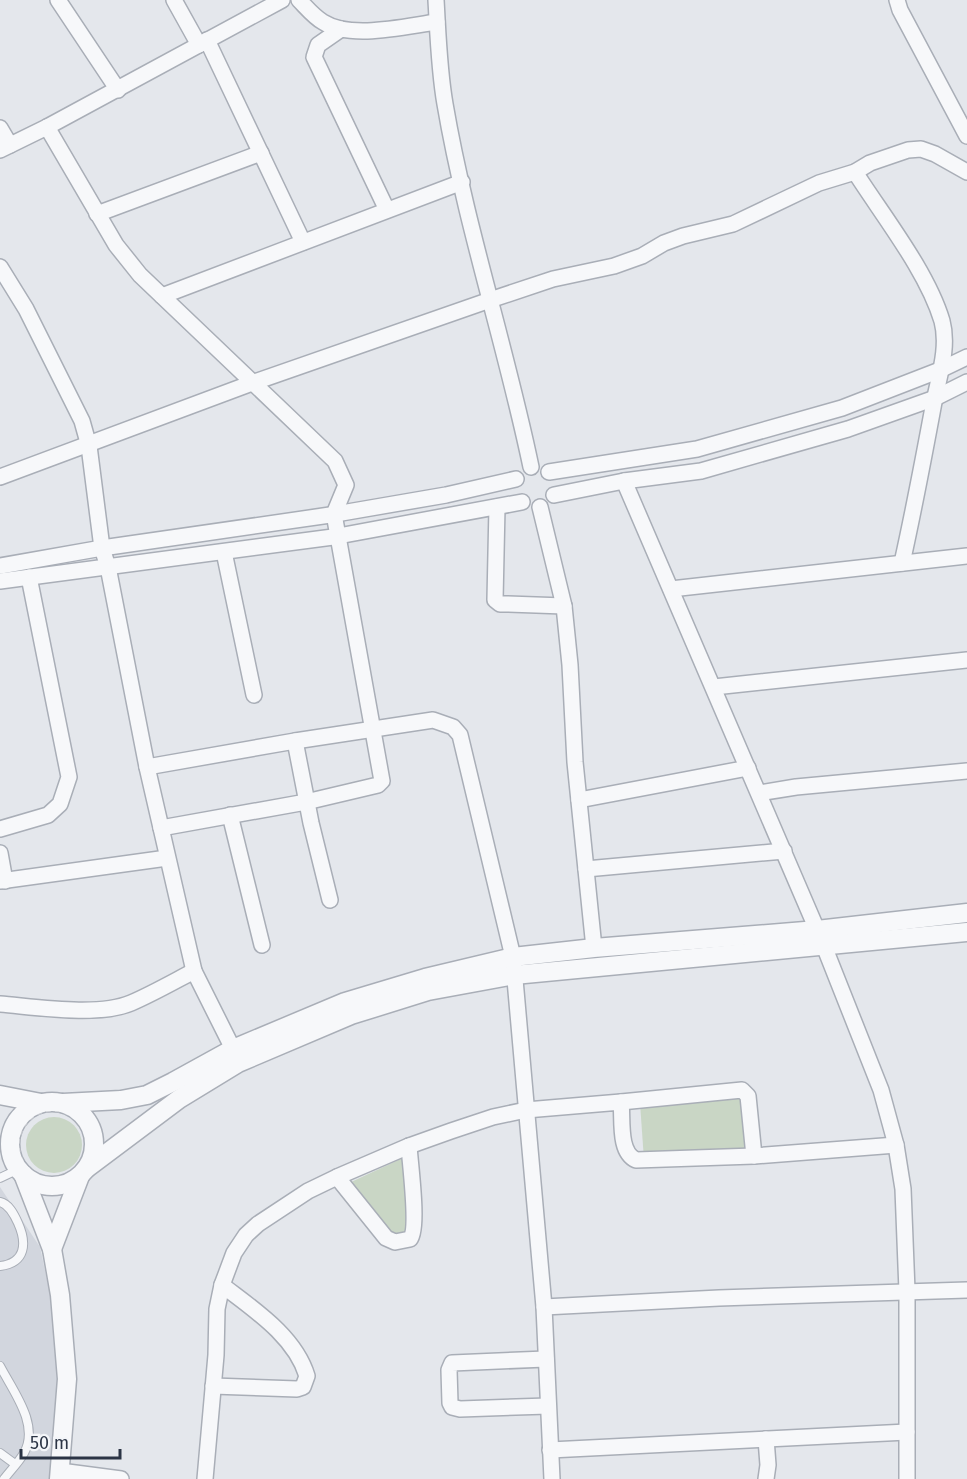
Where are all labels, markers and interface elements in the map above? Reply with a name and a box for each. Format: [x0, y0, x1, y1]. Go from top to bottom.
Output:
scale bar [21, 1422, 120, 1460]
text: 50 m [30, 1432, 69, 1454]

